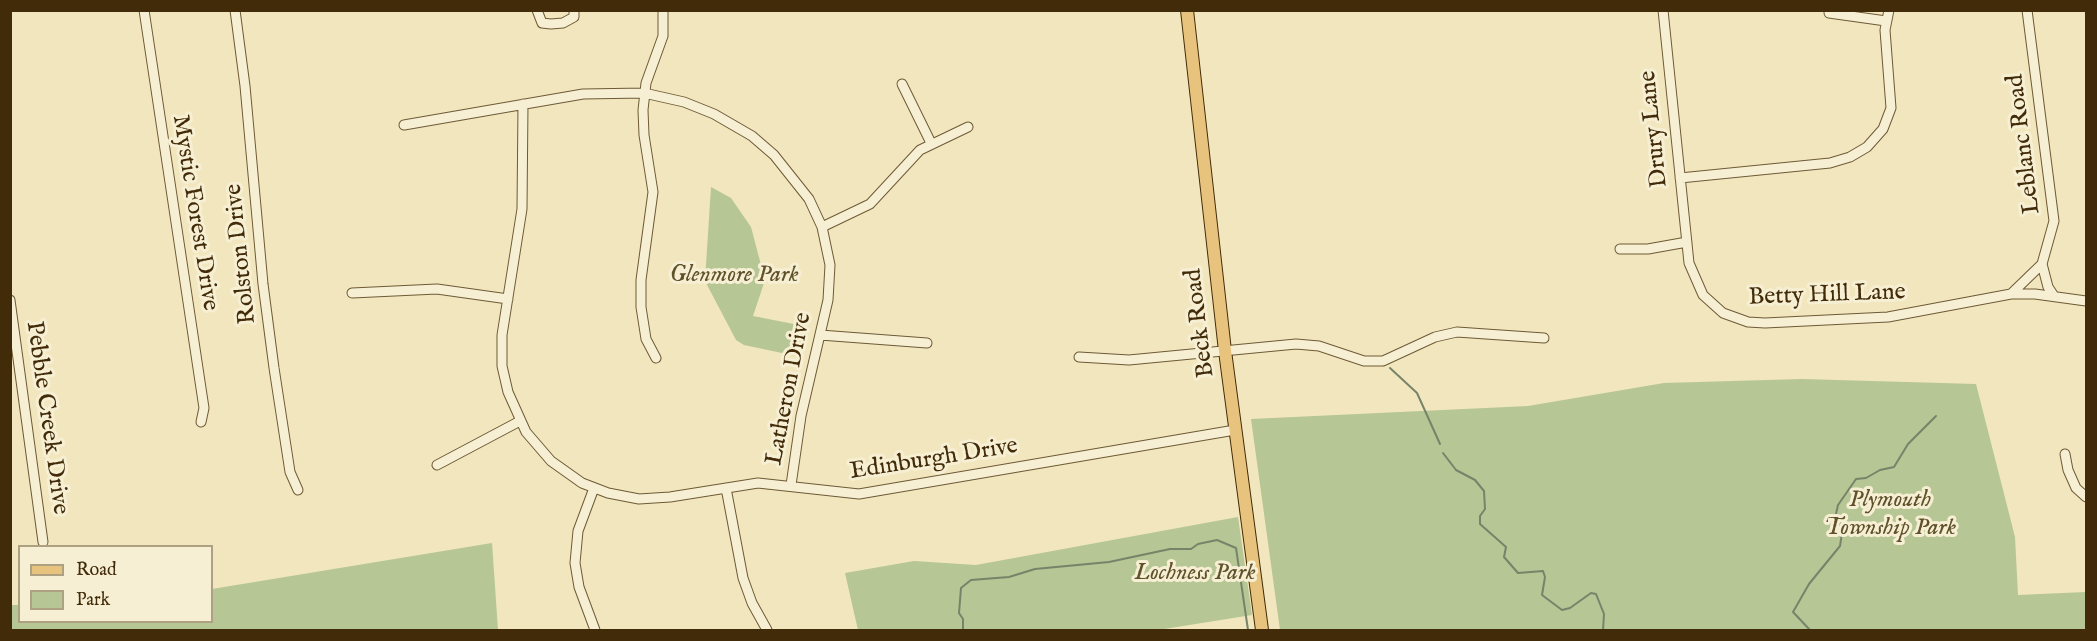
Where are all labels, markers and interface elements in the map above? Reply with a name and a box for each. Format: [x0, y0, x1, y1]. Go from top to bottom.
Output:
street label: Drury Lane [1635, 69, 1675, 189]
street label: Leblanc Road [2002, 73, 2048, 215]
street label: Mystic Forest Drive [164, 113, 224, 313]
street label: Rolston Drive [220, 182, 264, 326]
park label: Glenmore Park [669, 262, 799, 290]
street label: Beck Road [1180, 267, 1222, 379]
street label: Betty Hill Lane [1748, 279, 1906, 313]
street label: Latheron Drive [761, 310, 819, 468]
street label: Pebble Creek Drive [18, 320, 74, 516]
street label: Edinburgh Drive [848, 433, 1020, 487]
park label: Plymouth Township Park [1824, 487, 1956, 543]
legend [18, 545, 213, 623]
text: Road [76, 559, 117, 582]
park label: Lochness Park [1134, 560, 1256, 588]
text: Park [76, 589, 110, 612]

